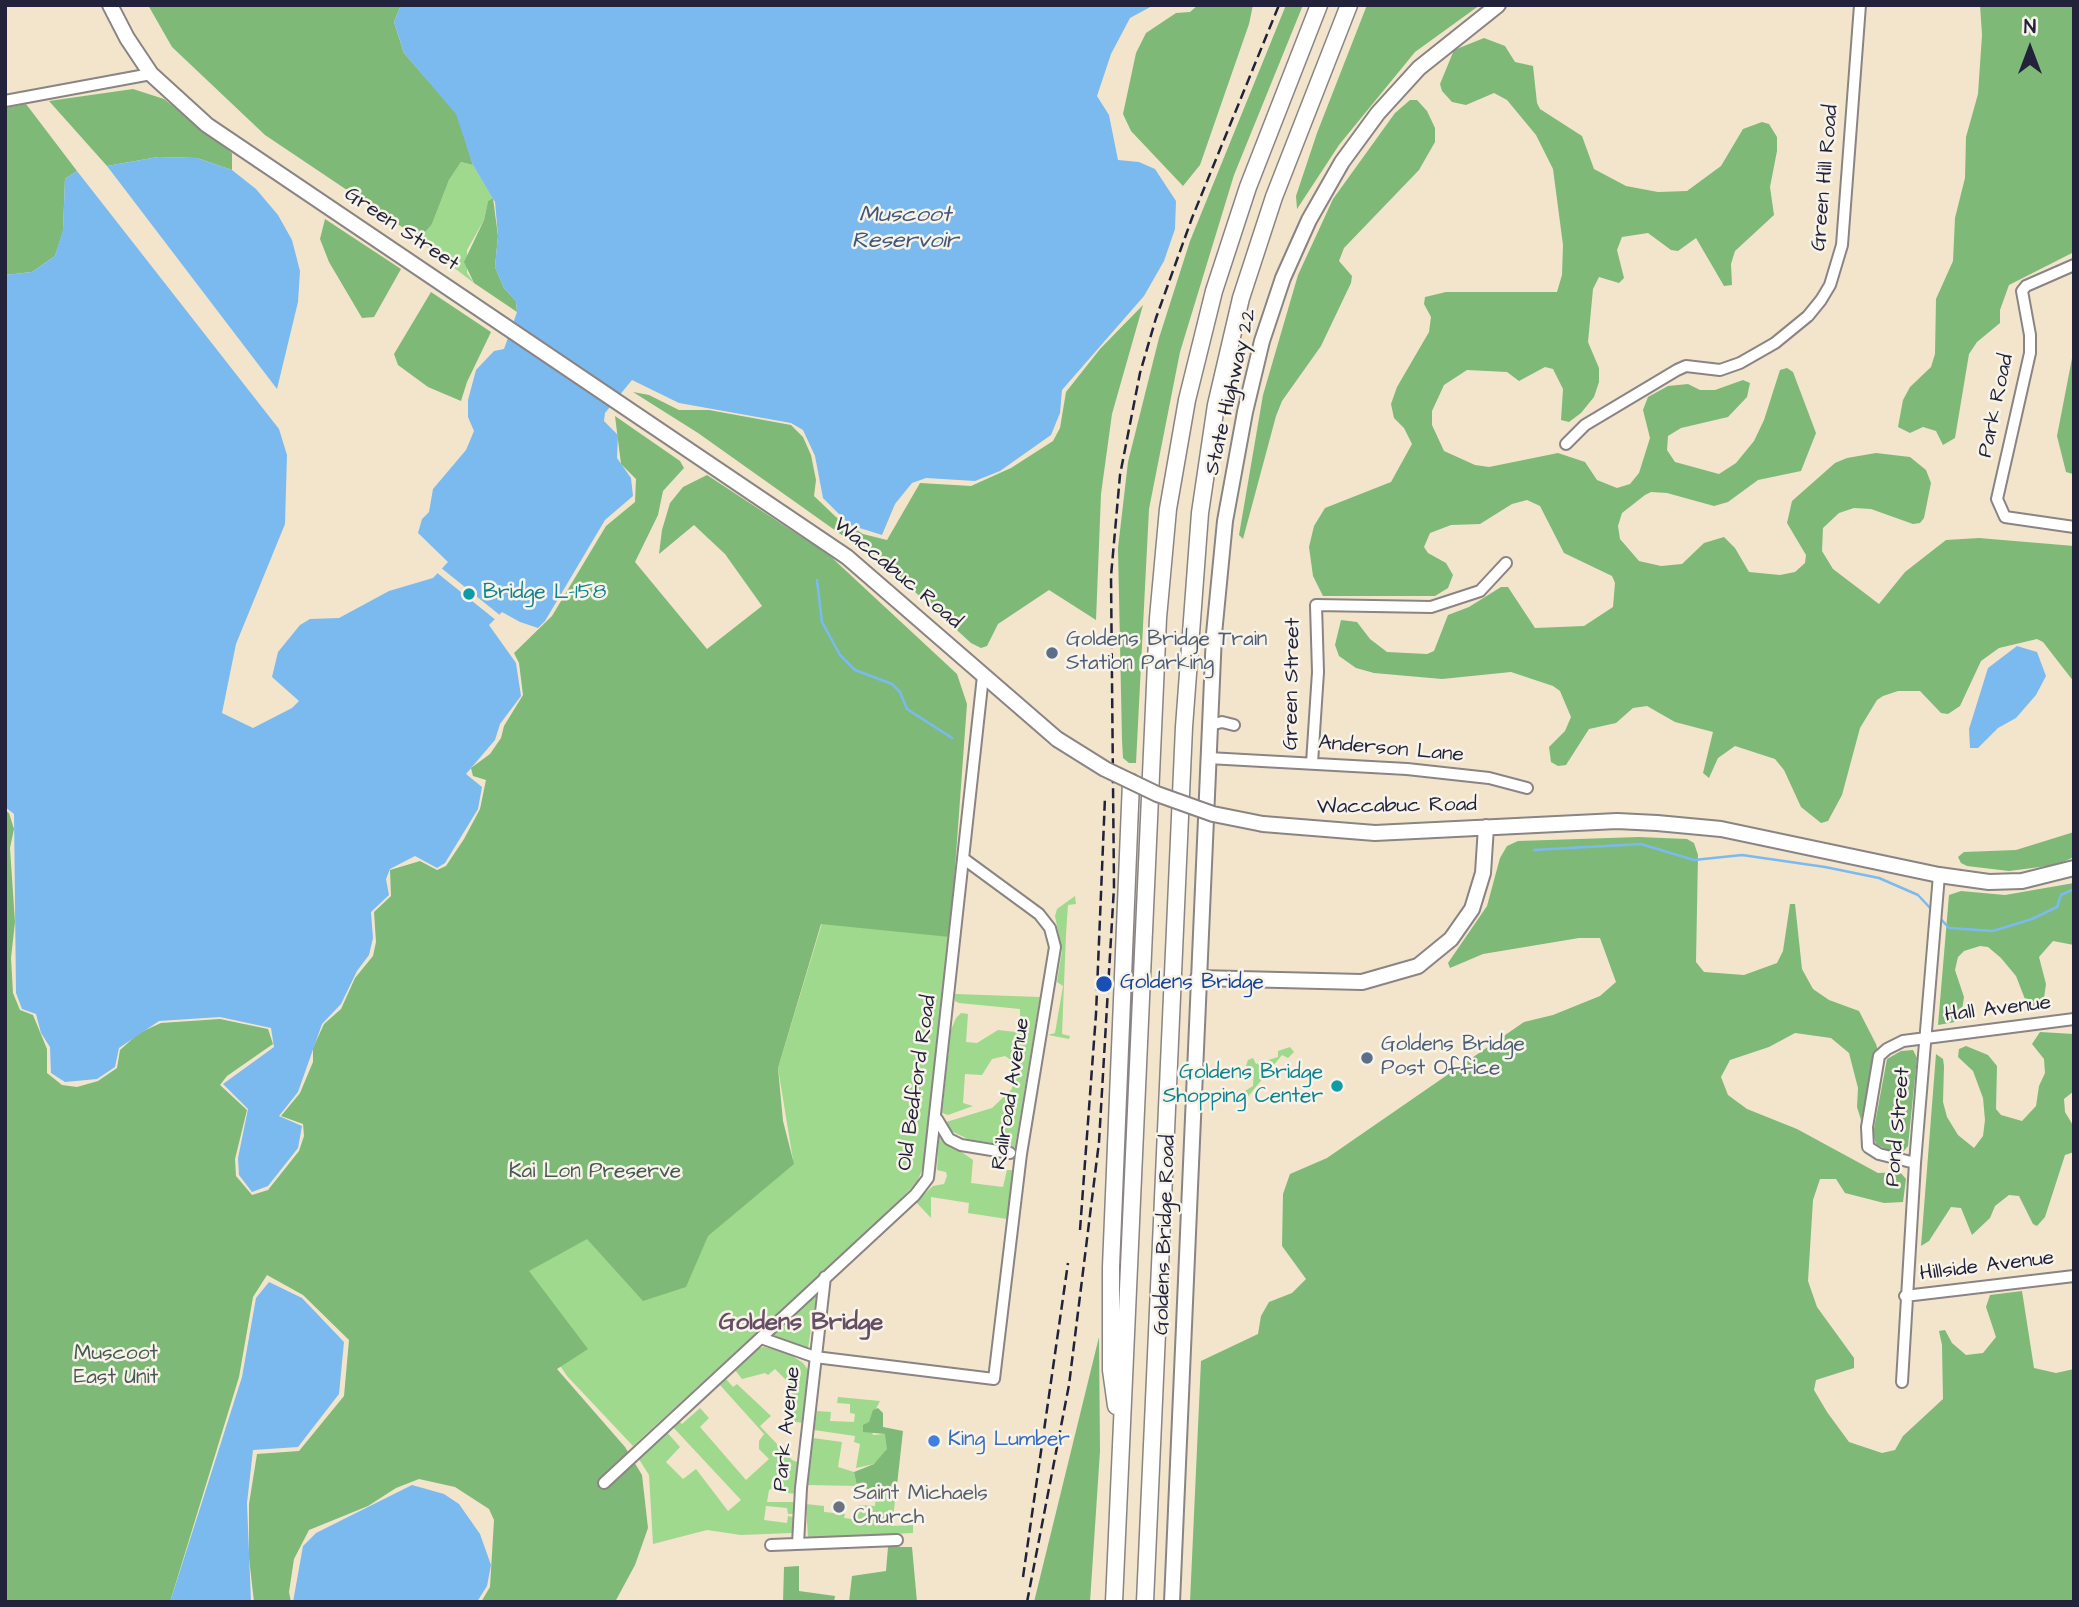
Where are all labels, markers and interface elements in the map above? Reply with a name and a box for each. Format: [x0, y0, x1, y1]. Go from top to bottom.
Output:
north arrow [1995, 14, 2065, 84]
text: N [2024, 14, 2036, 41]
street label: Green Hill Road [1807, 104, 1845, 252]
street label: Green Street [339, 182, 463, 278]
water label: Muscoot Reservoir [852, 202, 958, 256]
street label: State Highway 22 [1201, 306, 1263, 478]
street label: Park Road [1974, 352, 2020, 460]
street label: Waccabuc Road [828, 513, 966, 635]
place label: Bridge L-158 [483, 581, 606, 607]
marker: Bridge L-158 [461, 586, 477, 602]
street label: Green Street [1279, 618, 1307, 750]
place label: Goldens Bridge Train Station Parking [1066, 628, 1267, 678]
marker: Goldens Bridge Train Station Parking [1044, 645, 1060, 661]
street label: Anderson Lane [1317, 731, 1465, 769]
street label: Waccabuc Road [1317, 793, 1477, 821]
place label: Goldens Bridge [1120, 971, 1264, 997]
marker: Goldens Bridge [1094, 974, 1114, 994]
street label: Hall Avenue [1944, 991, 2052, 1029]
street label: Old Bedford Road [893, 994, 943, 1172]
street label: Railroad Avenue [988, 1016, 1036, 1172]
place label: Goldens Bridge Post Office [1381, 1033, 1525, 1083]
marker: Goldens Bridge Post Office [1359, 1050, 1375, 1066]
place label: Goldens Bridge Shopping Center [1163, 1061, 1323, 1111]
street label: Pond Street [1881, 1066, 1917, 1188]
marker: Goldens Bridge Shopping Center [1329, 1078, 1345, 1094]
street label: Goldens Bridge Road [1150, 1134, 1182, 1336]
park label: Kai Lon Preserve [509, 1160, 681, 1186]
street label: Hillside Avenue [1918, 1246, 2056, 1288]
district label: Goldens Bridge [719, 1310, 883, 1338]
park label: Muscoot East Unit [74, 1342, 158, 1392]
street label: Park Avenue [769, 1365, 807, 1493]
place label: King Lumber [948, 1428, 1070, 1454]
marker: King Lumber [926, 1433, 942, 1449]
place label: Saint Michaels Church [853, 1482, 988, 1532]
marker: Saint Michaels Church [831, 1499, 847, 1515]

